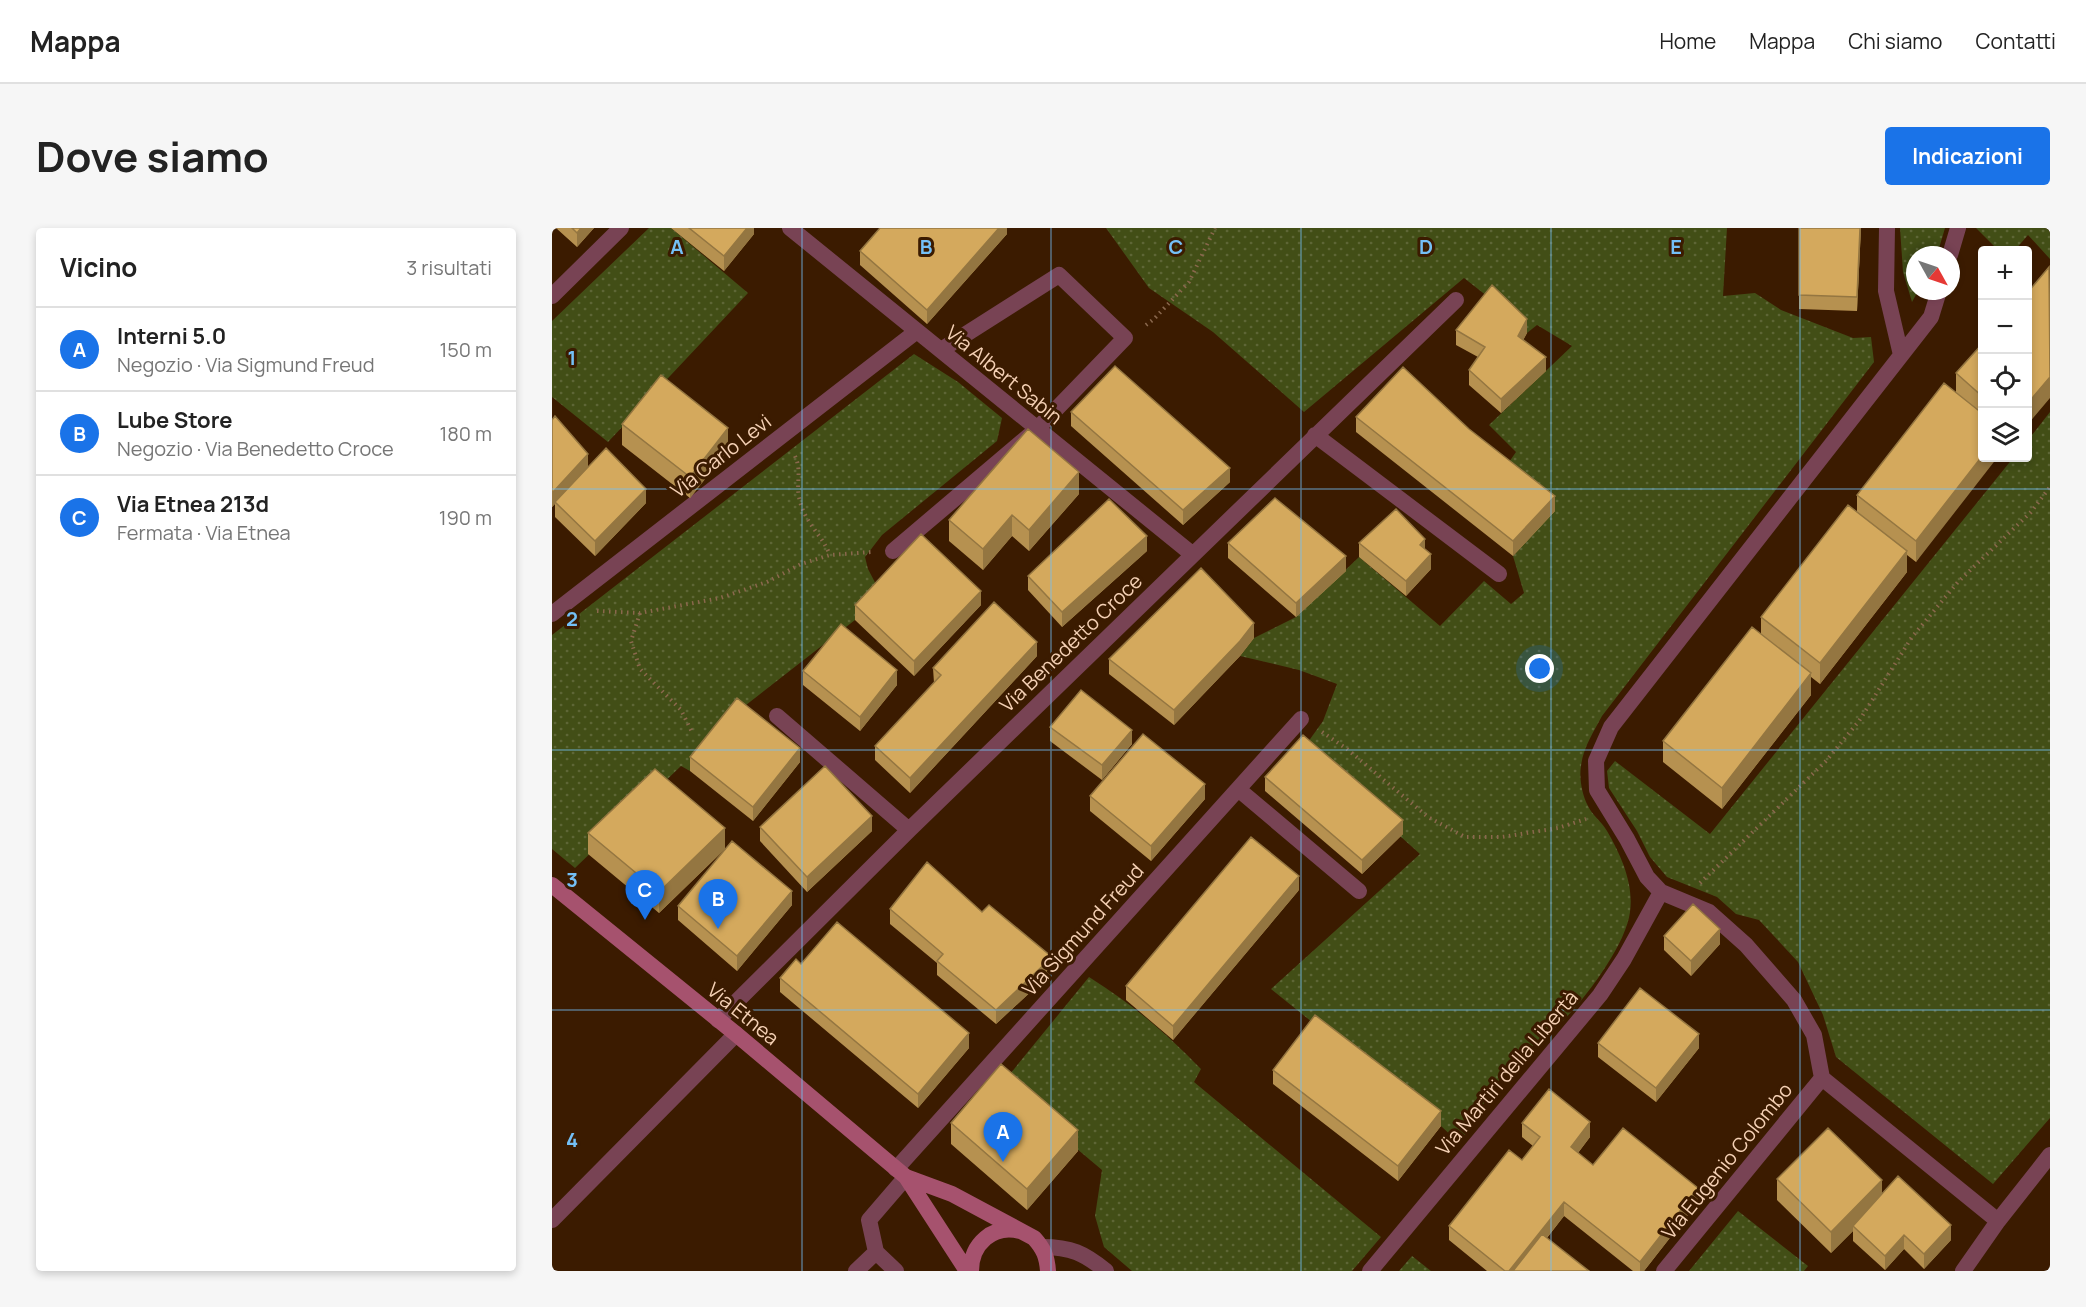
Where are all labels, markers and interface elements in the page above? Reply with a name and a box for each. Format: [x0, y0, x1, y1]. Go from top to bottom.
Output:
text: Mappa [30, 22, 121, 60]
text: Home [1659, 27, 1716, 55]
text: Mappa [1749, 27, 1815, 55]
text: Chi siamo [1848, 27, 1943, 55]
text: Contatti [1976, 27, 2056, 55]
text: Dove siamo [36, 127, 269, 185]
button: Indicazioni [1885, 127, 2050, 185]
text: A [670, 233, 684, 260]
text: B [920, 233, 933, 260]
text: C [1169, 233, 1183, 260]
text: D [1419, 233, 1433, 260]
text: E [1670, 233, 1682, 260]
north arrow [1906, 246, 1960, 300]
map controls [1978, 246, 2032, 462]
button: + [1978, 246, 2032, 300]
text: Vicino [60, 249, 137, 285]
text: 3 risultati [406, 254, 492, 281]
button: − [1978, 300, 2032, 354]
street label: Via Albert Sabin [940, 319, 1069, 430]
text: Interni 5.0 [117, 321, 226, 351]
text: A [73, 336, 86, 363]
text: 150 m [439, 336, 492, 363]
text: 1 [568, 344, 576, 371]
text: Negozio · Via Sigmund Freud [117, 351, 375, 378]
button: locate [1978, 354, 2032, 408]
text: Lube Store [117, 405, 232, 435]
street label: Via Carlo Levi [665, 408, 777, 503]
button: layers [1978, 408, 2032, 462]
text: B [73, 420, 86, 447]
text: 180 m [439, 420, 492, 447]
text: Negozio · Via Benedetto Croce [117, 435, 394, 462]
text: Via Etnea 213d [117, 489, 269, 519]
text: C [72, 504, 87, 531]
text: 190 m [439, 504, 492, 531]
text: Fermata · Via Etnea [117, 519, 291, 546]
street label: Via Benedetto Croce [994, 567, 1148, 718]
text: 2 [566, 605, 578, 632]
your location [1525, 654, 1554, 683]
street label: Via Sigmund Freud [1016, 858, 1149, 1002]
text: 3 [566, 866, 578, 893]
pin: C [626, 870, 664, 920]
pin: B [698, 880, 738, 929]
street label: Via Etnea [702, 976, 785, 1051]
street label: Via Martiri della Libertà [1429, 984, 1584, 1161]
street label: Via Eugenio Colombo [1655, 1077, 1798, 1244]
pin: A [984, 1112, 1022, 1162]
text: 4 [566, 1126, 578, 1153]

